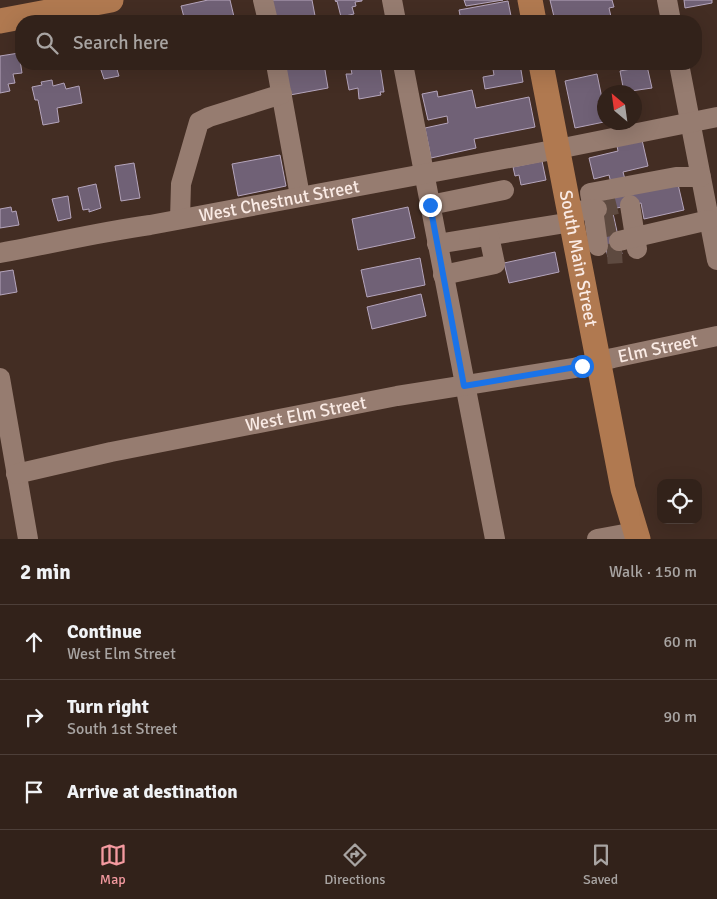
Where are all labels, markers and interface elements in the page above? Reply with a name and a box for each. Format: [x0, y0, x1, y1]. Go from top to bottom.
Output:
search box [15, 15, 702, 70]
icon: search [33, 29, 61, 57]
text: Search here [73, 31, 169, 55]
north arrow [597, 85, 642, 130]
street label: West Chestnut Street [197, 175, 361, 227]
street label: South Main Street [555, 188, 602, 329]
route end [419, 194, 442, 217]
street label: Elm Street [616, 329, 699, 368]
route start [571, 355, 594, 378]
street label: West Elm Street [244, 391, 368, 436]
map controls [657, 479, 702, 524]
button: locate [657, 479, 702, 524]
text: 2 min [20, 559, 71, 585]
text: Walk · 150 m [609, 562, 697, 582]
text: Continue [67, 620, 142, 644]
icon: ahead [20, 628, 48, 656]
text: 60 m [663, 632, 697, 652]
text: West Elm Street [67, 644, 176, 664]
text: Turn right [67, 695, 149, 719]
icon: right [20, 703, 48, 731]
text: 90 m [663, 707, 697, 727]
text: South 1st Street [67, 719, 177, 739]
icon: arrive [20, 778, 48, 806]
text: Arrive at destination [67, 780, 238, 804]
tab: Map [99, 841, 127, 888]
tab: Directions [324, 841, 385, 888]
tab: Saved [583, 841, 618, 888]

